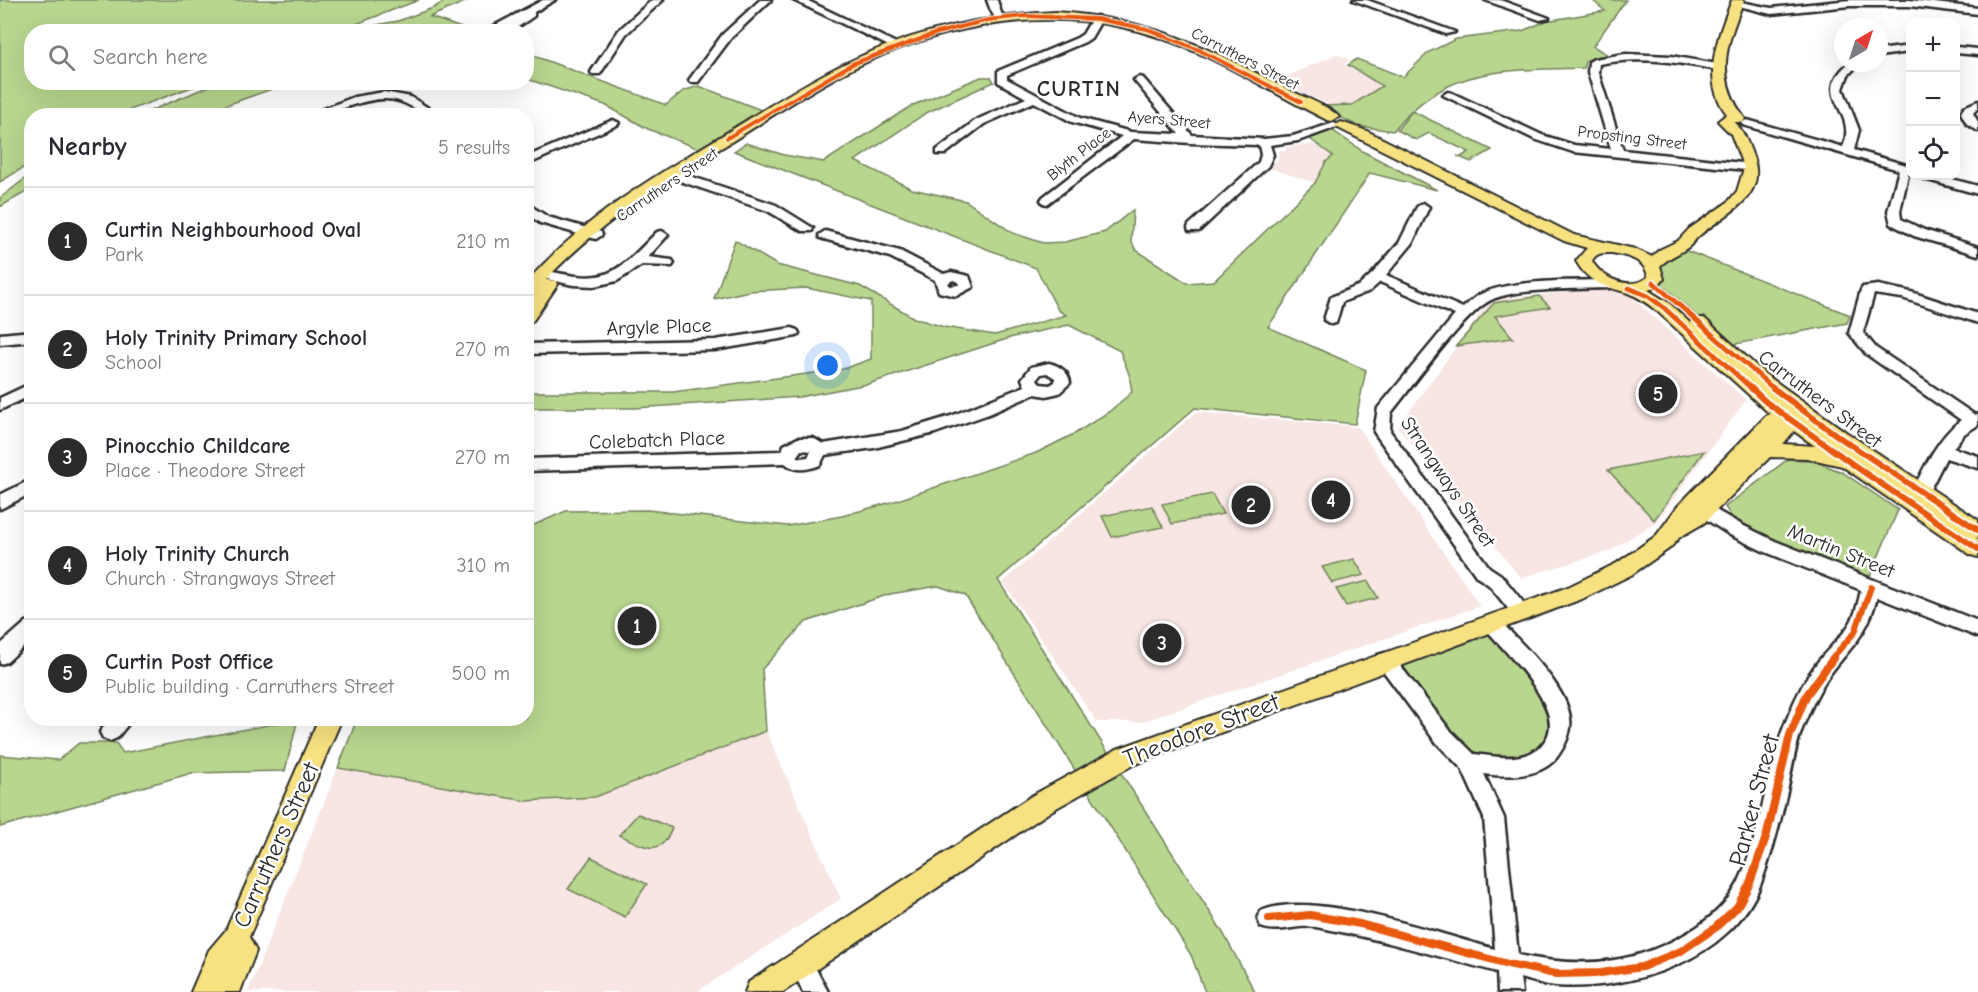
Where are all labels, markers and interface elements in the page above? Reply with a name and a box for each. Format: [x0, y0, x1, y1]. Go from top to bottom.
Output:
north arrow [1834, 18, 1888, 72]
map controls [1906, 18, 1960, 180]
button: + [1906, 18, 1960, 72]
search box [24, 24, 534, 90]
street label: Carruthers Street [1188, 24, 1302, 94]
icon: search [45, 41, 78, 74]
text: Search here [93, 44, 208, 70]
button: − [1906, 72, 1960, 126]
district label: CURTIN [1037, 76, 1121, 102]
street label: Ayers Street [1127, 107, 1211, 133]
street label: Propsting Street [1577, 122, 1688, 154]
street label: Blyth Place [1044, 124, 1114, 184]
button: locate [1906, 126, 1960, 180]
text: Nearby [48, 132, 127, 162]
text: 5 results [438, 136, 510, 159]
street label: Carruthers Street [613, 144, 722, 226]
text: Curtin Neighbourhood Oval [105, 217, 361, 243]
text: 1 [64, 230, 71, 253]
text: 210 m [456, 230, 510, 253]
text: Park [105, 243, 143, 266]
street label: Argyle Place [606, 314, 712, 340]
text: Holy Trinity Primary School [105, 325, 367, 351]
text: 2 [63, 338, 72, 361]
text: 270 m [455, 338, 510, 361]
street label: Carruthers Street [1754, 345, 1887, 454]
text: School [105, 351, 162, 374]
your location [813, 351, 842, 380]
pin: 5 [1638, 372, 1678, 416]
street label: Strangways Street [1396, 412, 1501, 553]
street label: Colebatch Place [589, 426, 725, 454]
text: Pinocchio Childcare [105, 433, 290, 459]
text: 3 [63, 446, 72, 469]
text: 270 m [455, 446, 510, 469]
text: Place · Theodore Street [105, 459, 305, 482]
pin: 4 [1312, 478, 1350, 522]
pin: 2 [1232, 482, 1270, 528]
street label: Martin Street [1784, 519, 1899, 583]
text: Holy Trinity Church [105, 541, 290, 567]
text: 4 [63, 554, 72, 577]
text: 310 m [457, 554, 510, 577]
text: Church · Strangways Street [105, 567, 335, 590]
pin: 1 [618, 604, 656, 648]
pin: 3 [1142, 620, 1182, 666]
text: Curtin Post Office [105, 649, 273, 675]
text: 5 [62, 662, 73, 685]
text: 500 m [452, 662, 510, 685]
text: Public building · Carruthers Street [105, 675, 394, 698]
street label: Theodore Street [1119, 687, 1284, 773]
street label: Parker Street [1723, 730, 1785, 869]
street label: Carruthers Street [227, 757, 325, 932]

